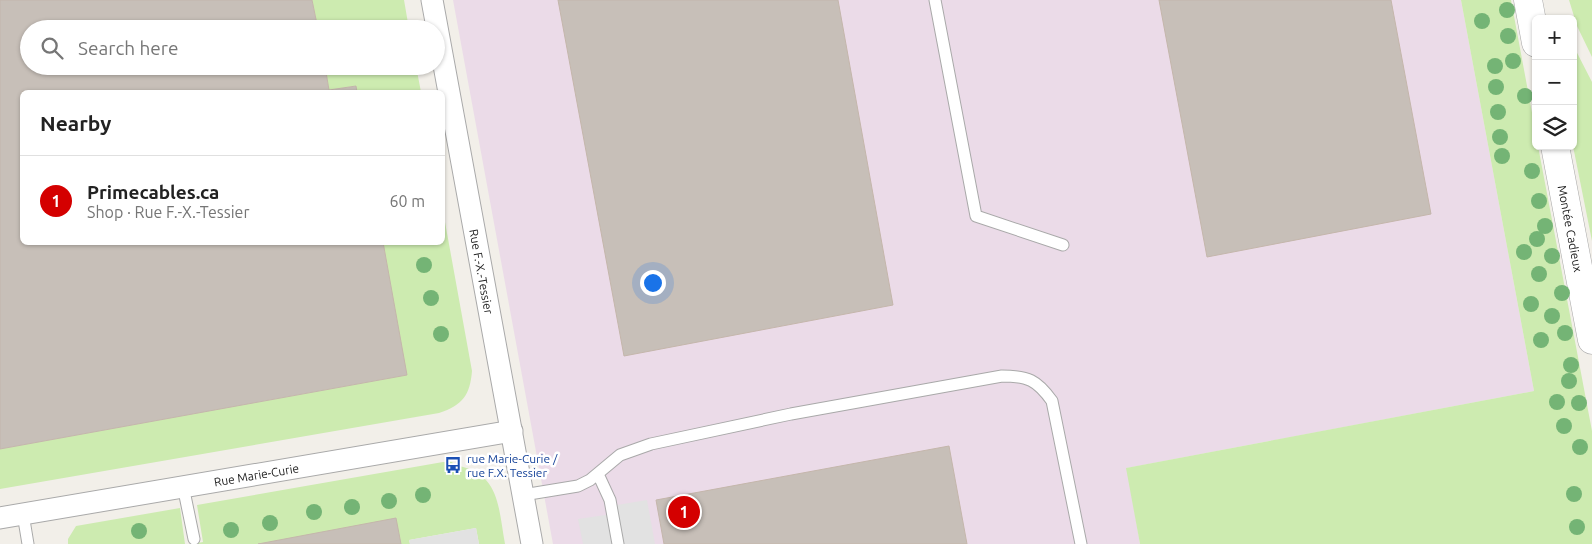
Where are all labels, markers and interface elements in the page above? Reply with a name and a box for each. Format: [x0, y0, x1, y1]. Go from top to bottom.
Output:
map controls [1532, 15, 1577, 150]
button: + [1532, 15, 1577, 60]
search box [20, 20, 445, 75]
icon: search [38, 34, 66, 62]
text: Search here [78, 37, 178, 59]
button: − [1532, 60, 1577, 105]
button: layers [1532, 105, 1577, 150]
text: Nearby [40, 111, 111, 135]
text: Primecables.ca [87, 181, 219, 203]
street label: Montée Cadieux [1556, 184, 1585, 273]
text: 1 [51, 192, 61, 210]
text: 60 m [389, 192, 425, 210]
text: Shop · Rue F.-X.-Tessier [87, 203, 250, 221]
street label: Rue F.-X.-Tessier [468, 228, 496, 316]
your location [640, 270, 666, 296]
place label: rue Marie-Curie / rue F.X. Tessier [467, 452, 558, 479]
bus stop icon: rue Marie-Curie / rue F.X. Tessier [443, 455, 463, 475]
street label: Rue Marie-Curie [213, 461, 300, 488]
pin: 1 [668, 493, 700, 531]

